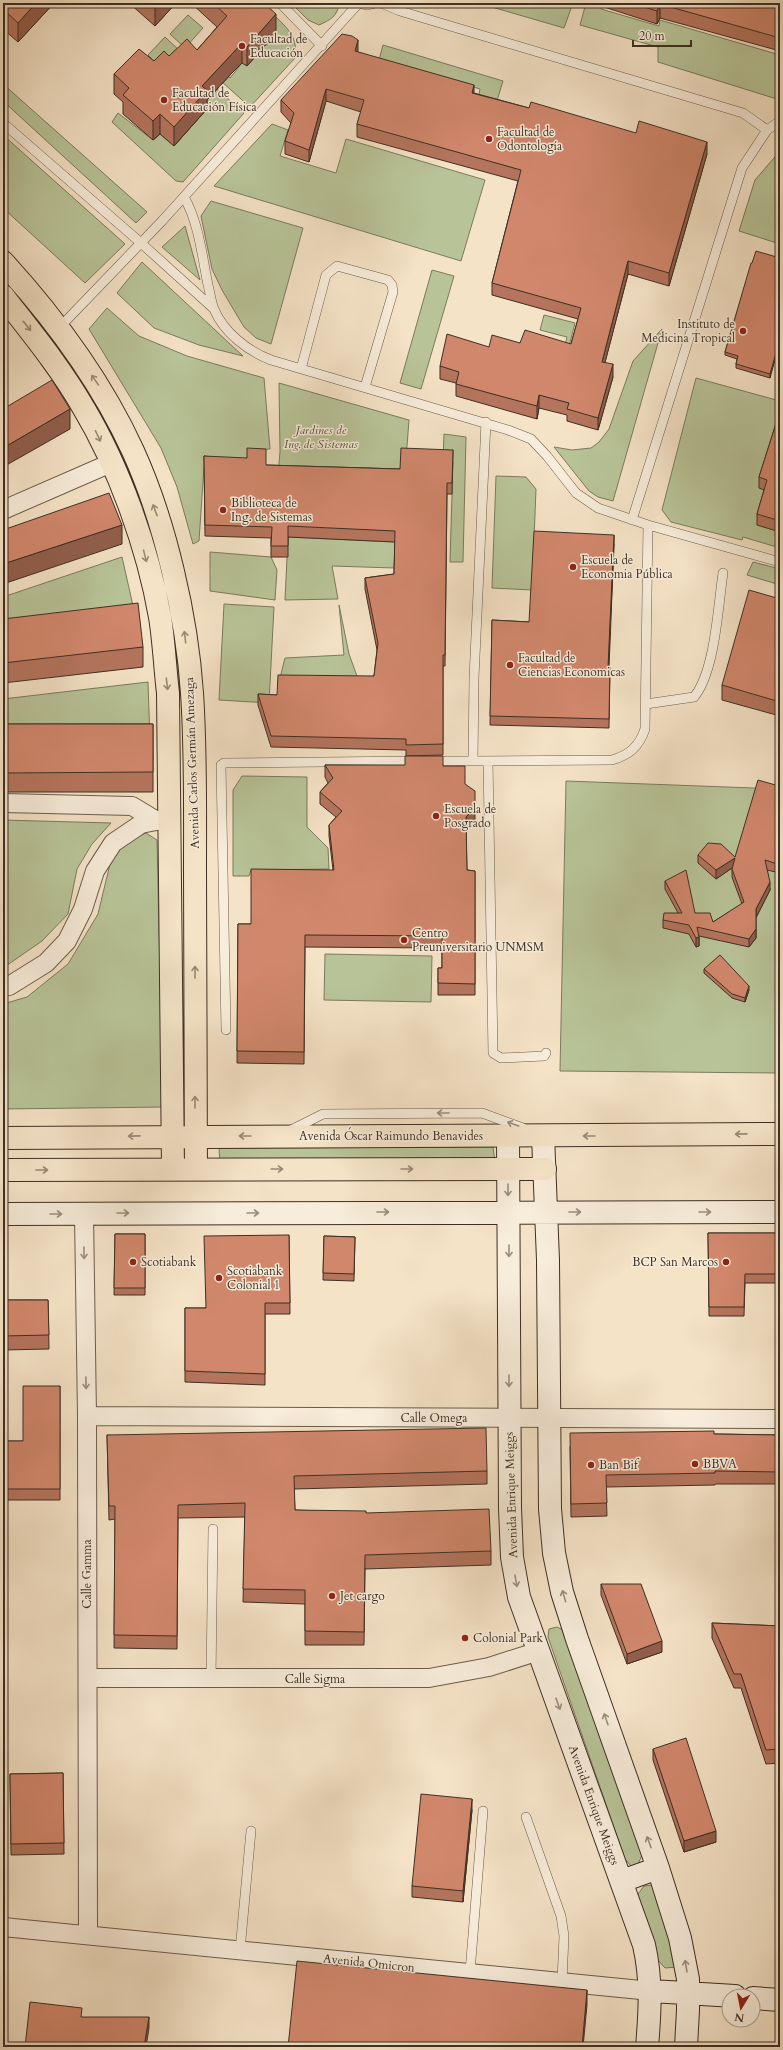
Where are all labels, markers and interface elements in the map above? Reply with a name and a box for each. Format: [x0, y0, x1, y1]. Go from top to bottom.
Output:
scale bar [633, 22, 691, 48]
text: 20 m [639, 28, 666, 44]
place label: Facultad de Educación [250, 31, 308, 61]
marker: Facultad de Educación [237, 41, 247, 51]
place label: Facultad de Educación Física [172, 85, 257, 115]
marker: Facultad de Educación Física [159, 95, 169, 105]
place label: Facultad de Odontología [497, 124, 563, 154]
marker: Facultad de Odontología [484, 134, 494, 144]
place label: Instituto de Medicina Tropical [641, 316, 735, 346]
one-way arrow [23, 321, 32, 332]
marker: Instituto de Medicina Tropical [738, 326, 748, 336]
one-way arrow [91, 375, 99, 386]
park label: Jardines de Ing. de Sistemas [284, 422, 358, 452]
one-way arrow [94, 429, 102, 441]
place label: Biblioteca de Ing. de Sistemas [231, 495, 312, 525]
one-way arrow [151, 505, 159, 517]
marker: Biblioteca de Ing. de Sistemas [218, 505, 228, 515]
one-way arrow [141, 550, 149, 563]
place label: Escuela de Economia Pública [581, 552, 674, 582]
marker: Escuela de Economia Pública [568, 562, 578, 572]
one-way arrow [181, 631, 189, 644]
place label: Facultad de Ciencias Economicas [518, 650, 625, 680]
marker: Facultad de Ciencias Economicas [505, 660, 515, 670]
street label: Avenida Carlos Germán Amezaga [181, 676, 203, 849]
one-way arrow [163, 677, 171, 690]
place label: Escuela de Posgrado [444, 801, 496, 831]
marker: Escuela de Posgrado [431, 811, 441, 821]
place label: Centro Preuniversitario UNMSM [412, 925, 545, 955]
marker: Centro Preuniversitario UNMSM [399, 935, 409, 945]
one-way arrow [191, 966, 199, 979]
one-way arrow [191, 1096, 199, 1109]
one-way arrow [437, 1109, 450, 1117]
one-way arrow [507, 1120, 519, 1128]
street label: Avenida Óscar Raimundo Benavides [299, 1127, 483, 1144]
one-way arrow [735, 1131, 748, 1138]
one-way arrow [128, 1132, 141, 1140]
one-way arrow [239, 1132, 252, 1140]
one-way arrow [583, 1132, 596, 1140]
one-way arrow [270, 1165, 283, 1173]
one-way arrow [400, 1165, 413, 1173]
one-way arrow [35, 1166, 48, 1174]
one-way arrow [504, 1183, 512, 1196]
one-way arrow [376, 1208, 389, 1216]
one-way arrow [568, 1208, 581, 1216]
one-way arrow [698, 1208, 711, 1216]
one-way arrow [116, 1209, 129, 1217]
one-way arrow [246, 1209, 259, 1216]
one-way arrow [49, 1210, 62, 1218]
one-way arrow [505, 1244, 513, 1257]
one-way arrow [80, 1246, 88, 1259]
place label: Scotiabank [141, 1254, 197, 1270]
place label: BCP San Marcos [632, 1254, 718, 1270]
marker: Scotiabank [128, 1257, 138, 1267]
marker: BCP San Marcos [721, 1257, 731, 1267]
place label: Scotiabank Colonial 1 [227, 1263, 283, 1293]
marker: Scotiabank Colonial 1 [214, 1273, 224, 1283]
one-way arrow [505, 1374, 513, 1387]
one-way arrow [83, 1376, 90, 1389]
street label: Calle Omega [400, 1410, 468, 1426]
street label: Avenida Enrique Meiggs [501, 1432, 521, 1558]
place label: BBVA [703, 1456, 737, 1472]
place label: Ban Bif [599, 1457, 640, 1473]
marker: BBVA [690, 1459, 700, 1469]
marker: Ban Bif [586, 1460, 596, 1470]
street label: Calle Gamma [79, 1539, 95, 1609]
one-way arrow [513, 1574, 521, 1587]
place label: Jet cargo [338, 1588, 385, 1604]
one-way arrow [560, 1590, 567, 1603]
marker: Jet cargo [327, 1591, 337, 1601]
place label: Colonial Park [473, 1630, 544, 1646]
marker: Colonial Park [460, 1633, 470, 1643]
street label: Calle Sigma [285, 1671, 346, 1687]
one-way arrow [554, 1697, 562, 1709]
one-way arrow [601, 1714, 609, 1726]
street label: Avenida Enrique Meiggs [565, 1743, 623, 1867]
one-way arrow [645, 1835, 652, 1848]
street label: Avenida Omicron [322, 1950, 416, 1976]
one-way arrow [682, 1960, 690, 1973]
north arrow [721, 1988, 761, 2028]
text: N [733, 2009, 745, 2026]

